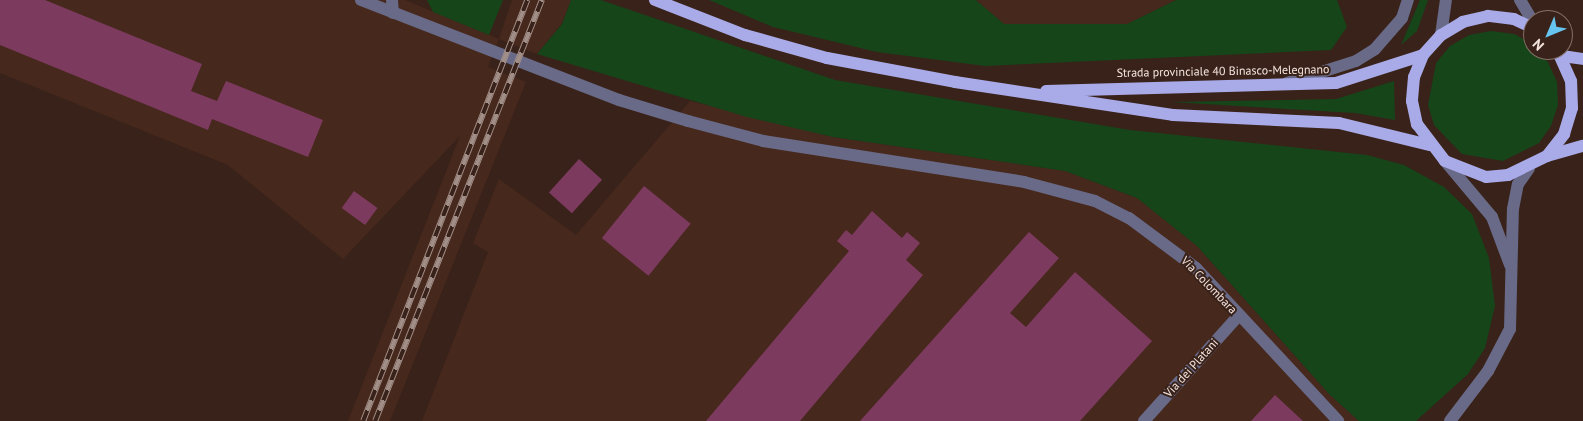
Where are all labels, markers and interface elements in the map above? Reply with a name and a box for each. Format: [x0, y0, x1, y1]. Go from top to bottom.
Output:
north arrow [1523, 10, 1573, 60]
text: N [1528, 35, 1548, 55]
street label: Strada provinciale 40 Binasco-Melegnano [1116, 62, 1330, 80]
street label: Via Colombara [1178, 253, 1240, 317]
street label: Via dei Platani [1161, 336, 1221, 400]

